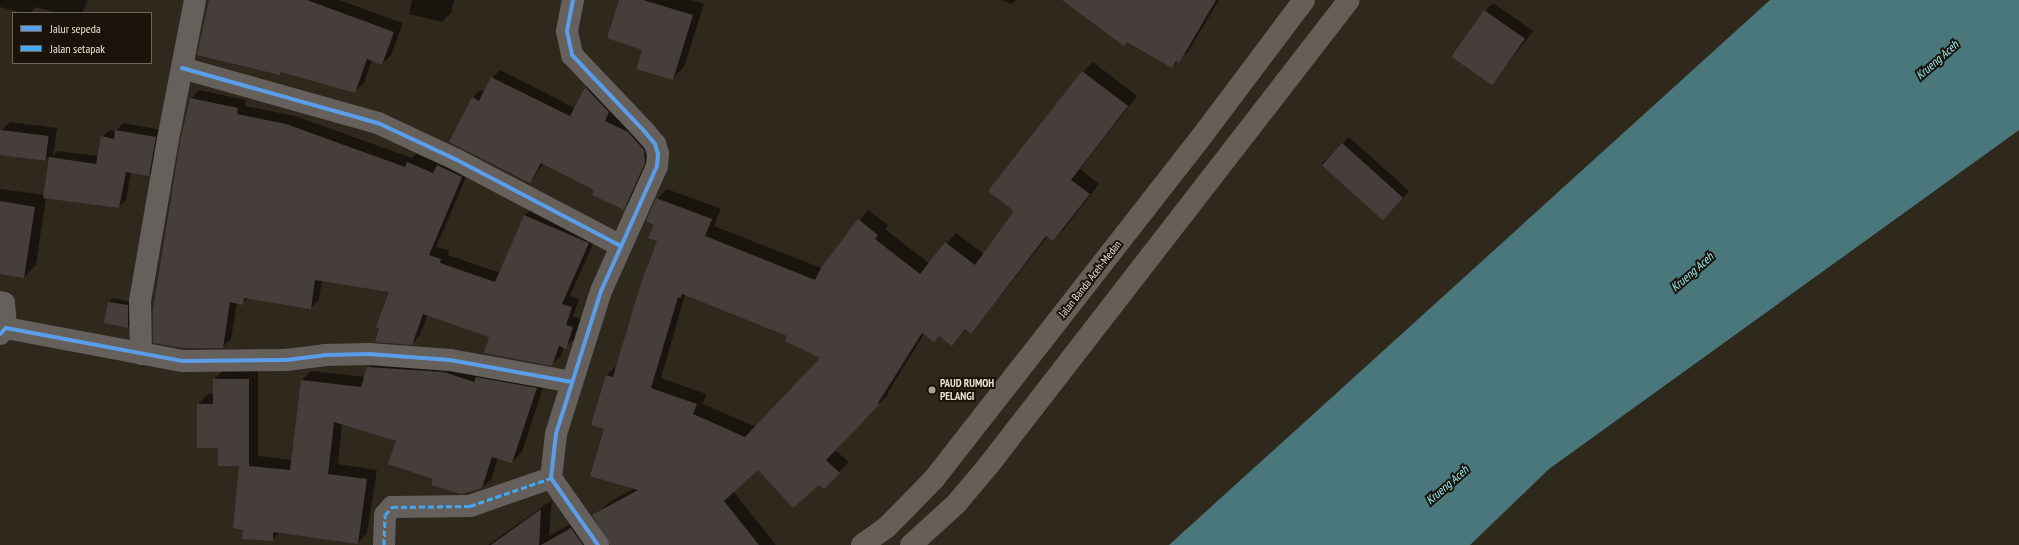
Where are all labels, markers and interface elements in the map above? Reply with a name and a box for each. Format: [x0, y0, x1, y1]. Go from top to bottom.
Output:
legend [12, 12, 152, 64]
text: Jalur sepeda [50, 21, 101, 36]
water label: Krueng Aceh [1913, 38, 1961, 82]
text: Jalan setapak [50, 41, 105, 56]
street label: Jalan Banda Aceh-Medan [1056, 238, 1124, 320]
water label: Krueng Aceh [1668, 250, 1716, 294]
place label: PAUD RUMOH PELANGI [940, 377, 994, 403]
marker: PAUD RUMOH PELANGI [927, 385, 937, 395]
water label: Krueng Aceh [1423, 463, 1471, 507]

